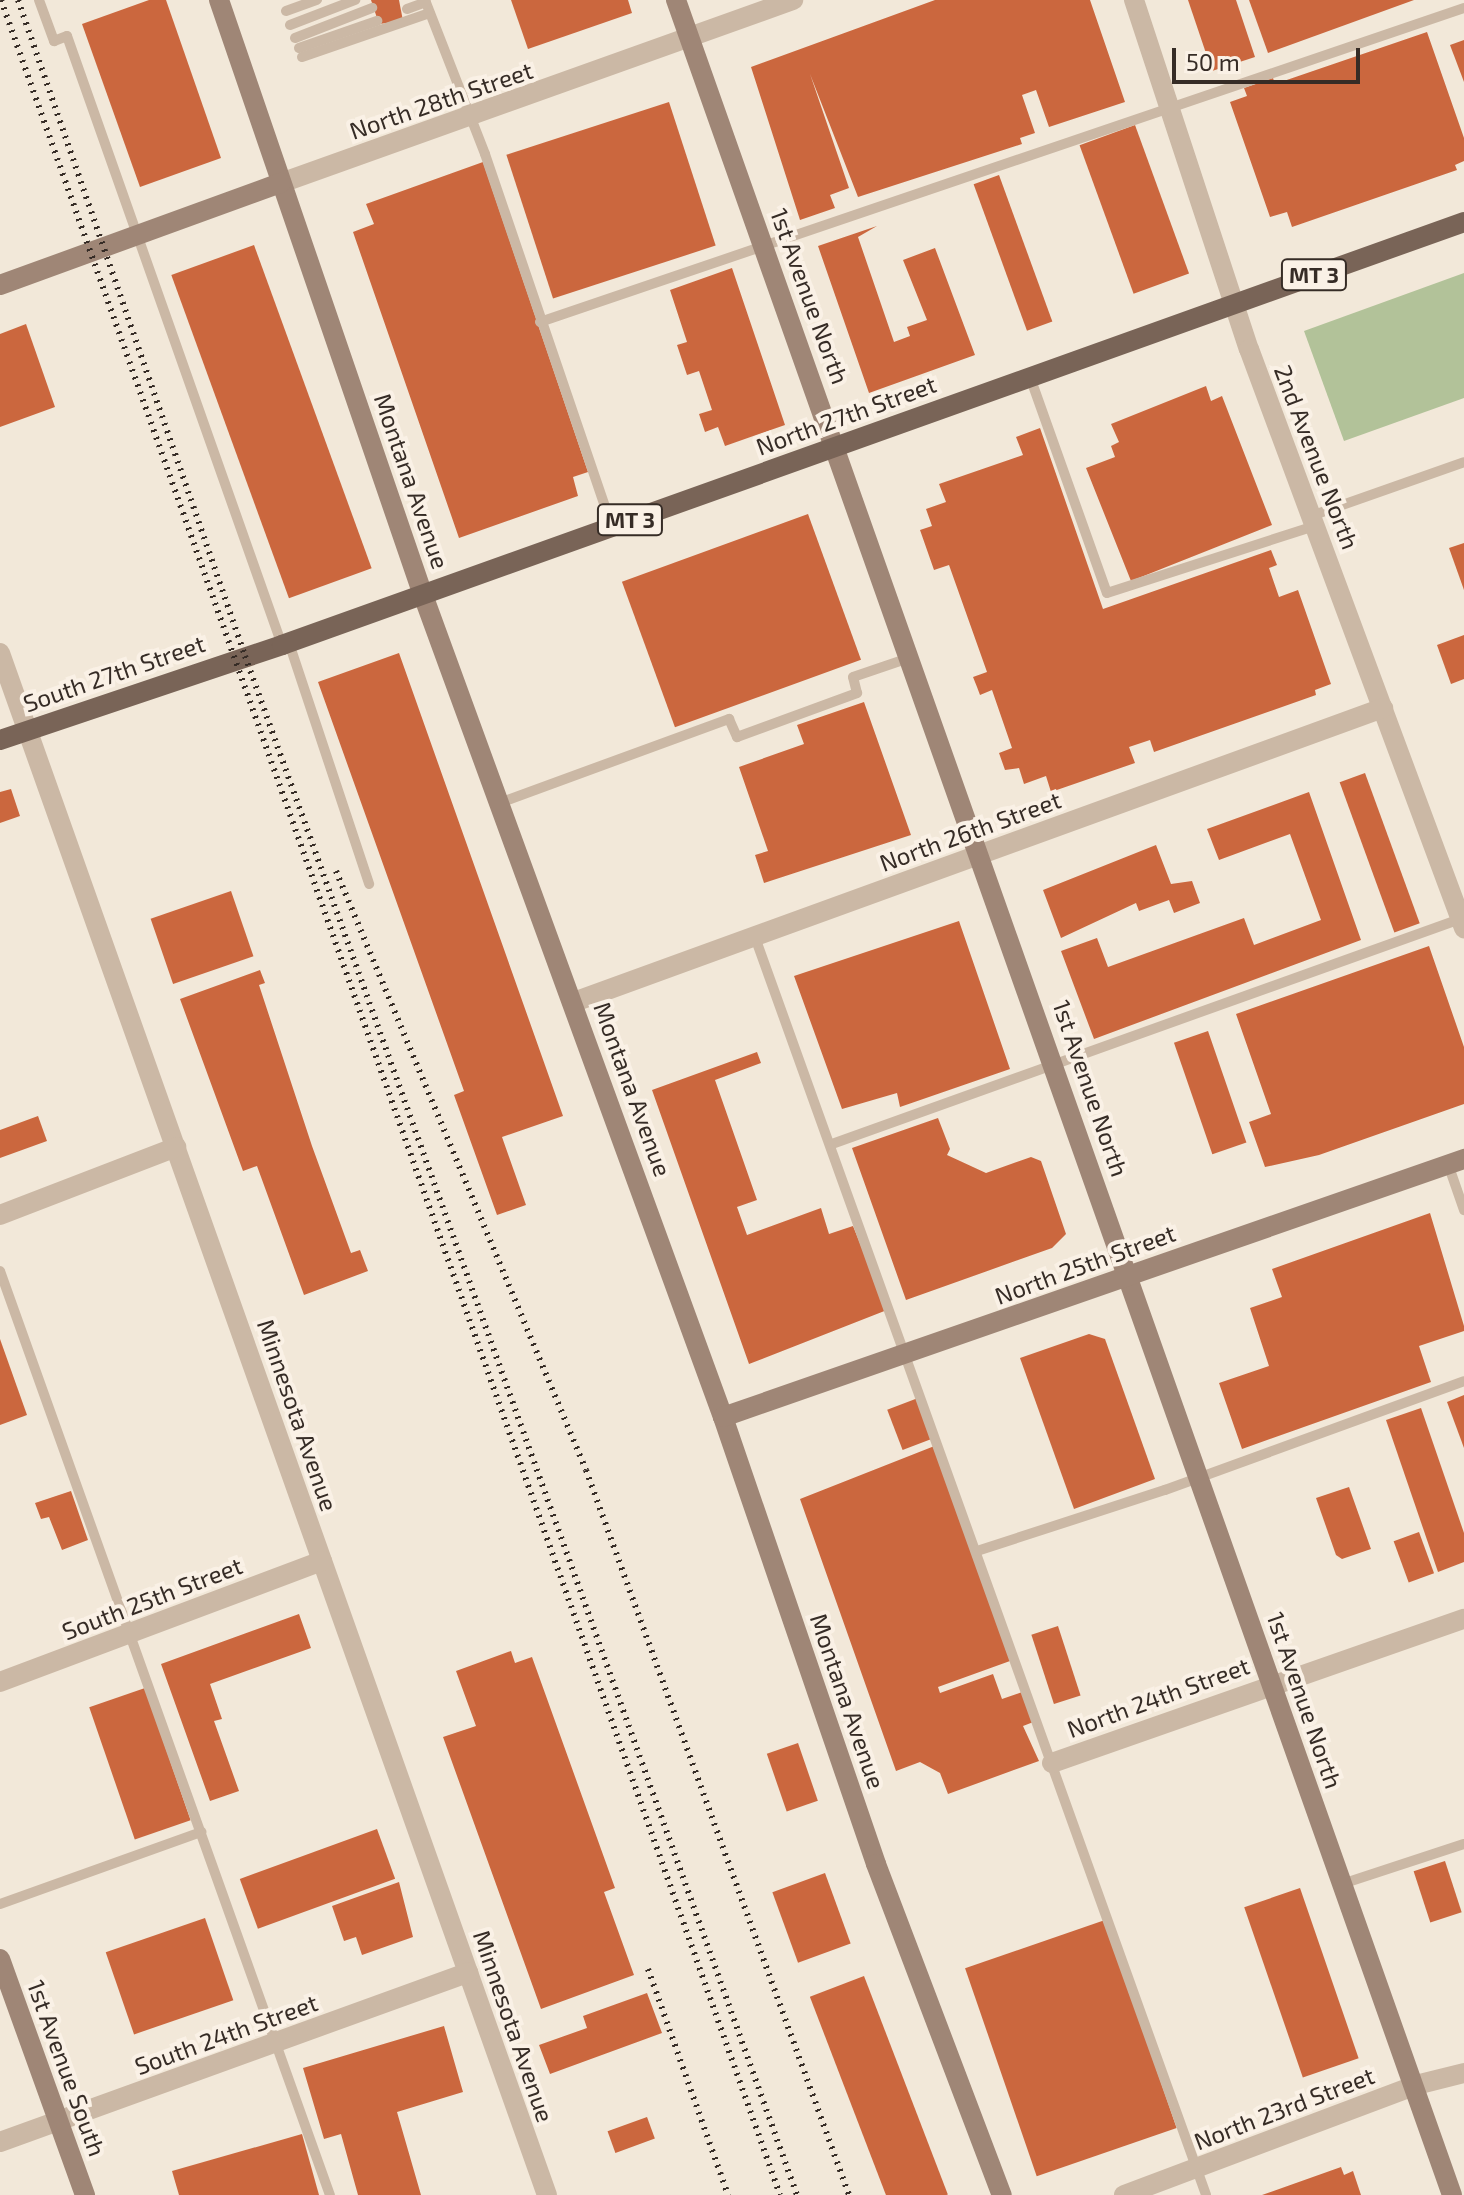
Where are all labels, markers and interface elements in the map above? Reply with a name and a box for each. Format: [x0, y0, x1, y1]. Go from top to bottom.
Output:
scale bar [1176, 32, 1364, 82]
text: 50 m [1186, 47, 1240, 76]
street label: North 28th Street [346, 55, 536, 145]
street label: 1st Avenue North [765, 204, 855, 388]
road number: MT 3 [1280, 257, 1348, 293]
street label: 2nd Avenue North [1269, 361, 1365, 553]
street label: North 27th Street [752, 369, 940, 461]
street label: Montana Avenue [368, 389, 456, 573]
road number: MT 3 [596, 502, 664, 538]
street label: South 27th Street [19, 628, 209, 718]
street label: North 26th Street [875, 785, 1065, 877]
street label: 1st Avenue North [1047, 996, 1135, 1180]
street label: Montana Avenue [588, 998, 678, 1180]
street label: North 25th Street [991, 1218, 1179, 1310]
street label: Minnesota Avenue [252, 1315, 344, 1515]
street label: South 25th Street [58, 1550, 246, 1646]
street label: 1st Avenue North [1261, 1608, 1349, 1792]
street label: Montana Avenue [804, 1609, 892, 1793]
street label: North 24th Street [1063, 1651, 1253, 1743]
street label: Minnesota Avenue [468, 1926, 560, 2126]
street label: 1st Avenue South [22, 1976, 112, 2160]
street label: South 24th Street [131, 1988, 321, 2080]
street label: North 23rd Street [1190, 2060, 1378, 2156]

